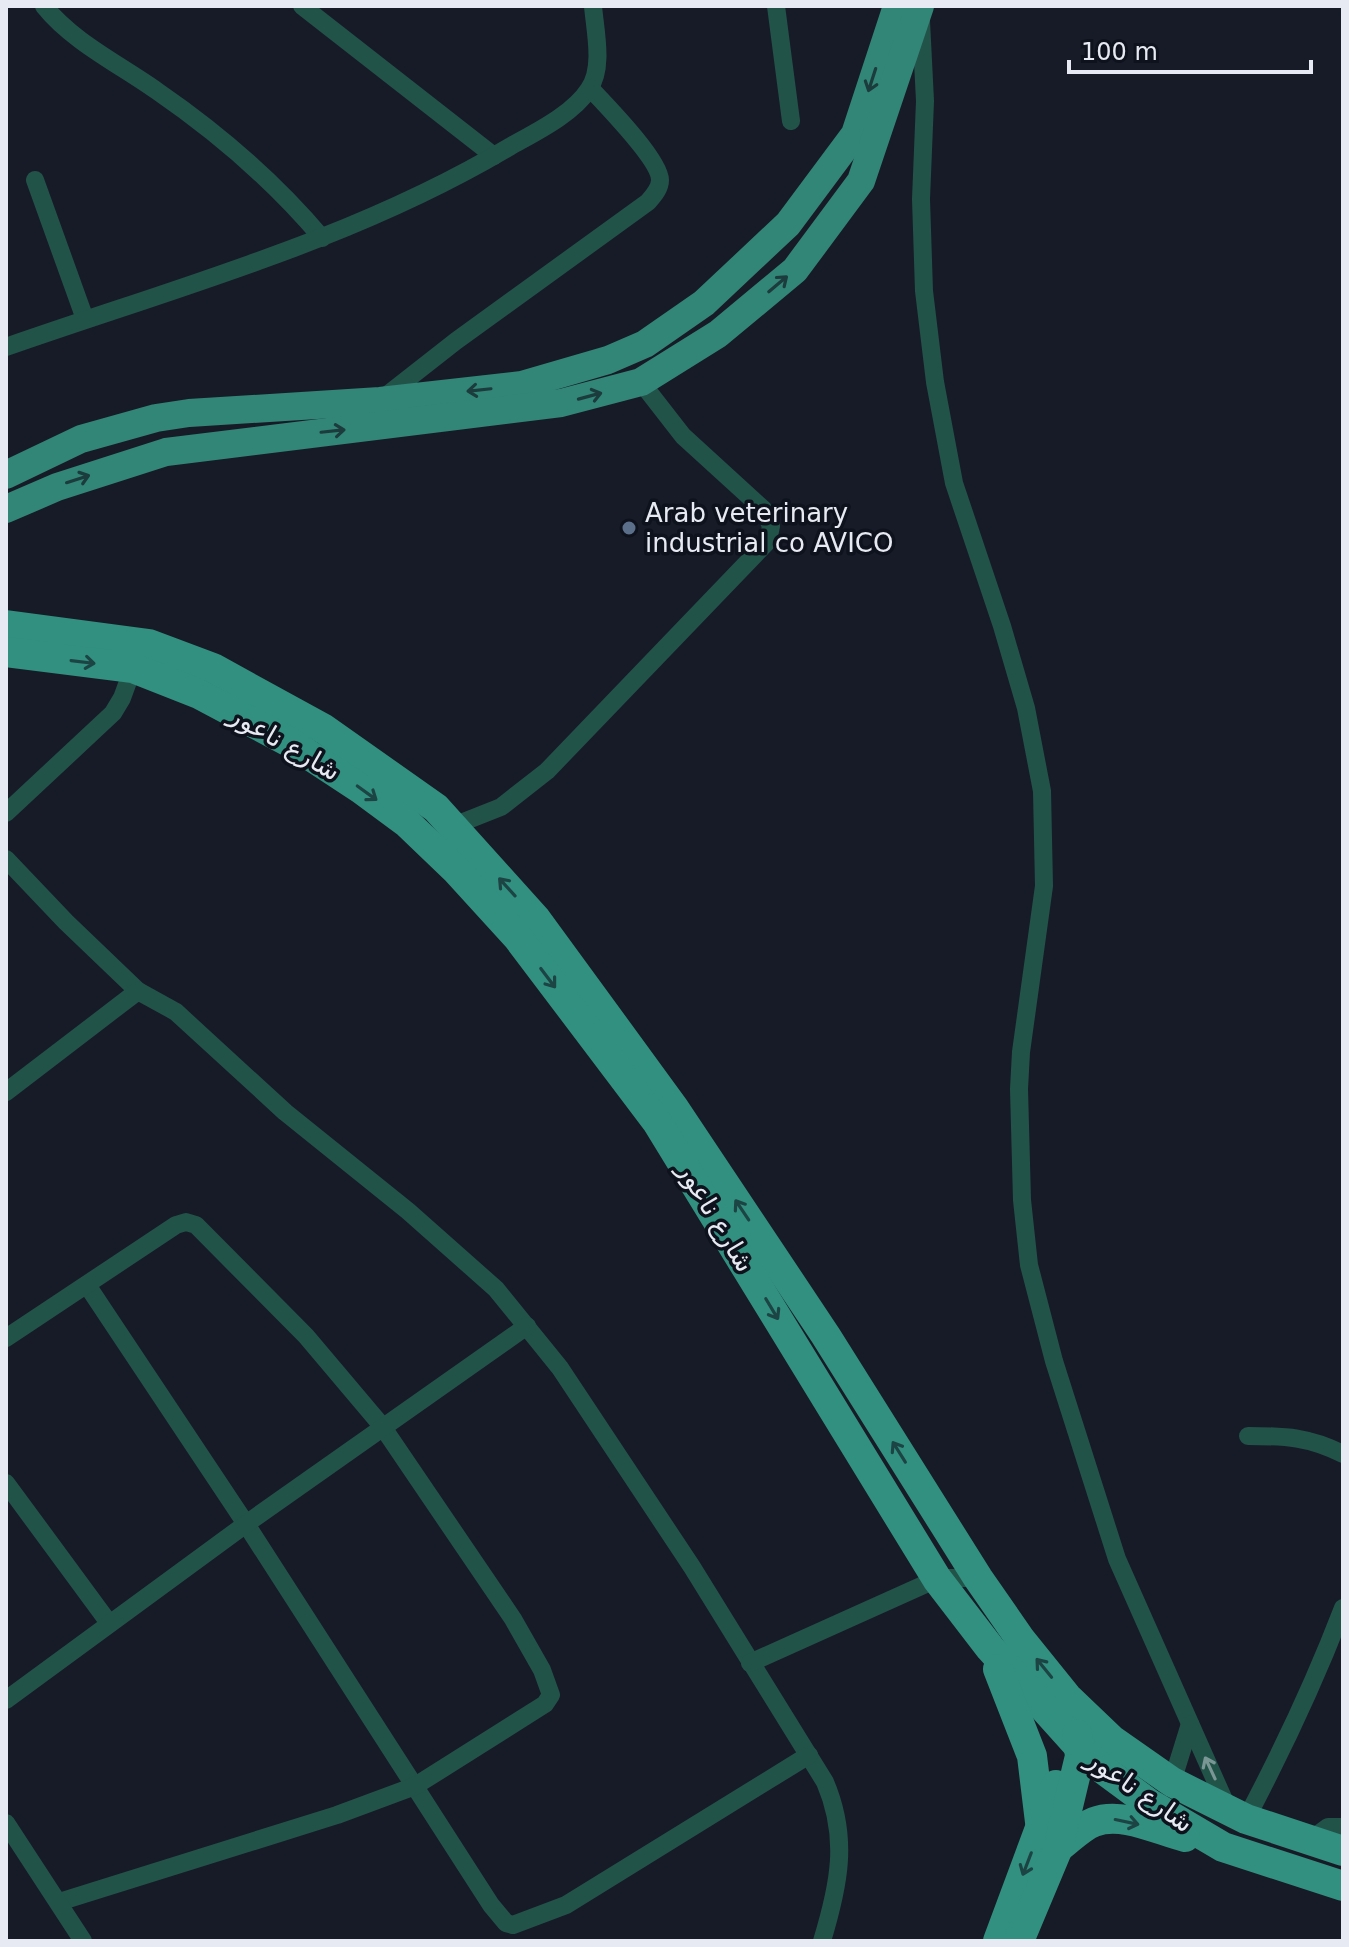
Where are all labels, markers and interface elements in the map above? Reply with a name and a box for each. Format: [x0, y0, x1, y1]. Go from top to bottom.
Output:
scale bar [1069, 24, 1311, 74]
text: 100 m [1081, 38, 1158, 66]
one-way arrow [864, 67, 879, 92]
one-way arrow [767, 275, 788, 293]
one-way arrow [466, 383, 492, 398]
one-way arrow [576, 387, 602, 402]
one-way arrow [319, 423, 345, 438]
one-way arrow [65, 471, 90, 486]
place label: Arab veterinary industrial co AVICO [645, 498, 893, 558]
marker: Arab veterinary industrial co AVICO [620, 519, 638, 537]
one-way arrow [70, 655, 96, 670]
street label: شارع ناعور [222, 698, 346, 788]
one-way arrow [355, 785, 377, 801]
one-way arrow [499, 878, 517, 898]
one-way arrow [540, 966, 557, 988]
street label: شارع ناعور [670, 1155, 760, 1278]
one-way arrow [734, 1200, 751, 1222]
one-way arrow [764, 1297, 780, 1320]
one-way arrow [890, 1441, 906, 1464]
one-way arrow [1035, 1658, 1052, 1679]
street label: شارع ناعور [1079, 1742, 1199, 1839]
one-way arrow [1201, 1756, 1216, 1781]
one-way arrow [1114, 1815, 1139, 1830]
one-way arrow [1019, 1851, 1033, 1875]

